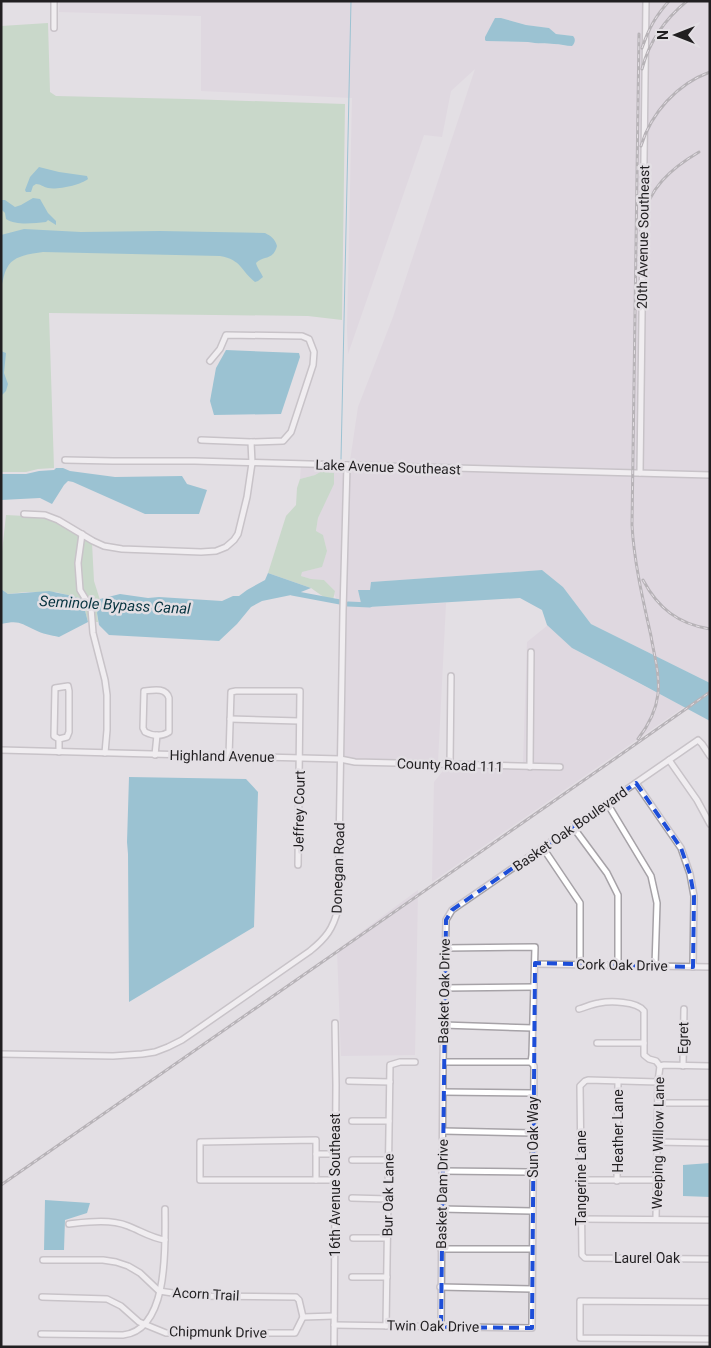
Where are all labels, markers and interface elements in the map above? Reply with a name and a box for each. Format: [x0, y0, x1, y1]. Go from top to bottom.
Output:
north arrow [651, 10, 701, 60]
text: N [655, 30, 671, 40]
street label: 20th Avenue Southeast [634, 165, 652, 309]
street label: Lake Avenue Southeast [315, 456, 461, 478]
water label: Seminole Bypass Canal [39, 592, 192, 618]
street label: Highland Avenue [169, 747, 275, 765]
street label: County Road 111 [397, 755, 503, 775]
street label: Jeffrey Court [290, 770, 308, 852]
street label: Basket Oak Boulevard [510, 784, 630, 874]
street label: Donegan Road [328, 822, 348, 914]
street label: Basket Oak Drive [435, 938, 453, 1044]
street label: Cork Oak Drive [576, 956, 668, 974]
street label: Egret [675, 1021, 691, 1054]
street label: Weeping Willow Lane [649, 1077, 667, 1209]
street label: Heather Lane [610, 1089, 626, 1173]
street label: Sun Oak Way [525, 1096, 541, 1178]
street label: 16th Avenue Southeast [327, 1113, 343, 1257]
street label: Tangerine Lane [573, 1130, 589, 1226]
street label: Basket Dam Drive [433, 1139, 451, 1249]
street label: Bur Oak Lane [379, 1153, 397, 1237]
street label: Laurel Oak [614, 1250, 681, 1266]
street label: Acorn Trail [172, 1284, 240, 1304]
street label: Twin Oak Drive [387, 1317, 479, 1335]
street label: Chipmunk Drive [169, 1323, 267, 1341]

